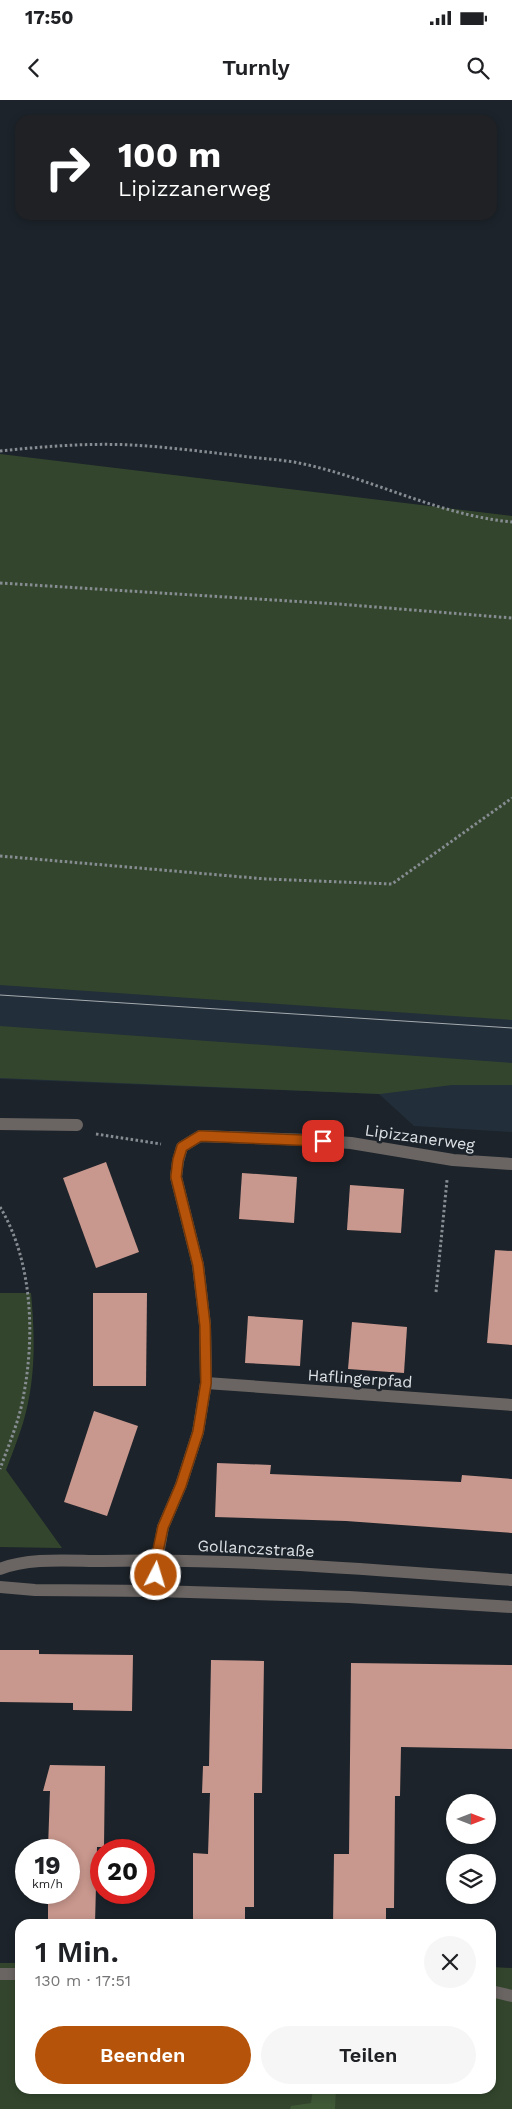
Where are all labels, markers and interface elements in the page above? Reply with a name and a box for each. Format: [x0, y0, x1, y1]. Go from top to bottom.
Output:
text: 17:50 [25, 6, 73, 29]
icon: back [20, 54, 48, 82]
icon: search [464, 54, 492, 82]
text: Turnly [222, 55, 290, 80]
text: 100 m [118, 134, 221, 176]
icon: right [35, 135, 100, 200]
text: Lipizzanerweg [118, 176, 270, 201]
pin [302, 1120, 344, 1162]
street label: Lipizzanerweg [364, 1120, 477, 1155]
icon: arrive [309, 1127, 337, 1155]
street label: Haflingerpfad [307, 1365, 413, 1392]
street label: Gollanczstraße [197, 1536, 315, 1561]
position arrow [129, 1548, 181, 1600]
north arrow [446, 1794, 496, 1844]
map controls [446, 1794, 496, 1904]
speed limit sign: 20 [90, 1839, 155, 1904]
text: 19 [34, 1851, 61, 1880]
button: layers [446, 1854, 496, 1904]
text: km/h [32, 1877, 63, 1891]
text: 1 Min. [35, 1934, 119, 1969]
button: close [424, 1936, 476, 1988]
text: 130 m · 17:51 [35, 1971, 131, 1990]
button: Beenden [35, 2026, 251, 2084]
button: Teilen [261, 2026, 476, 2084]

